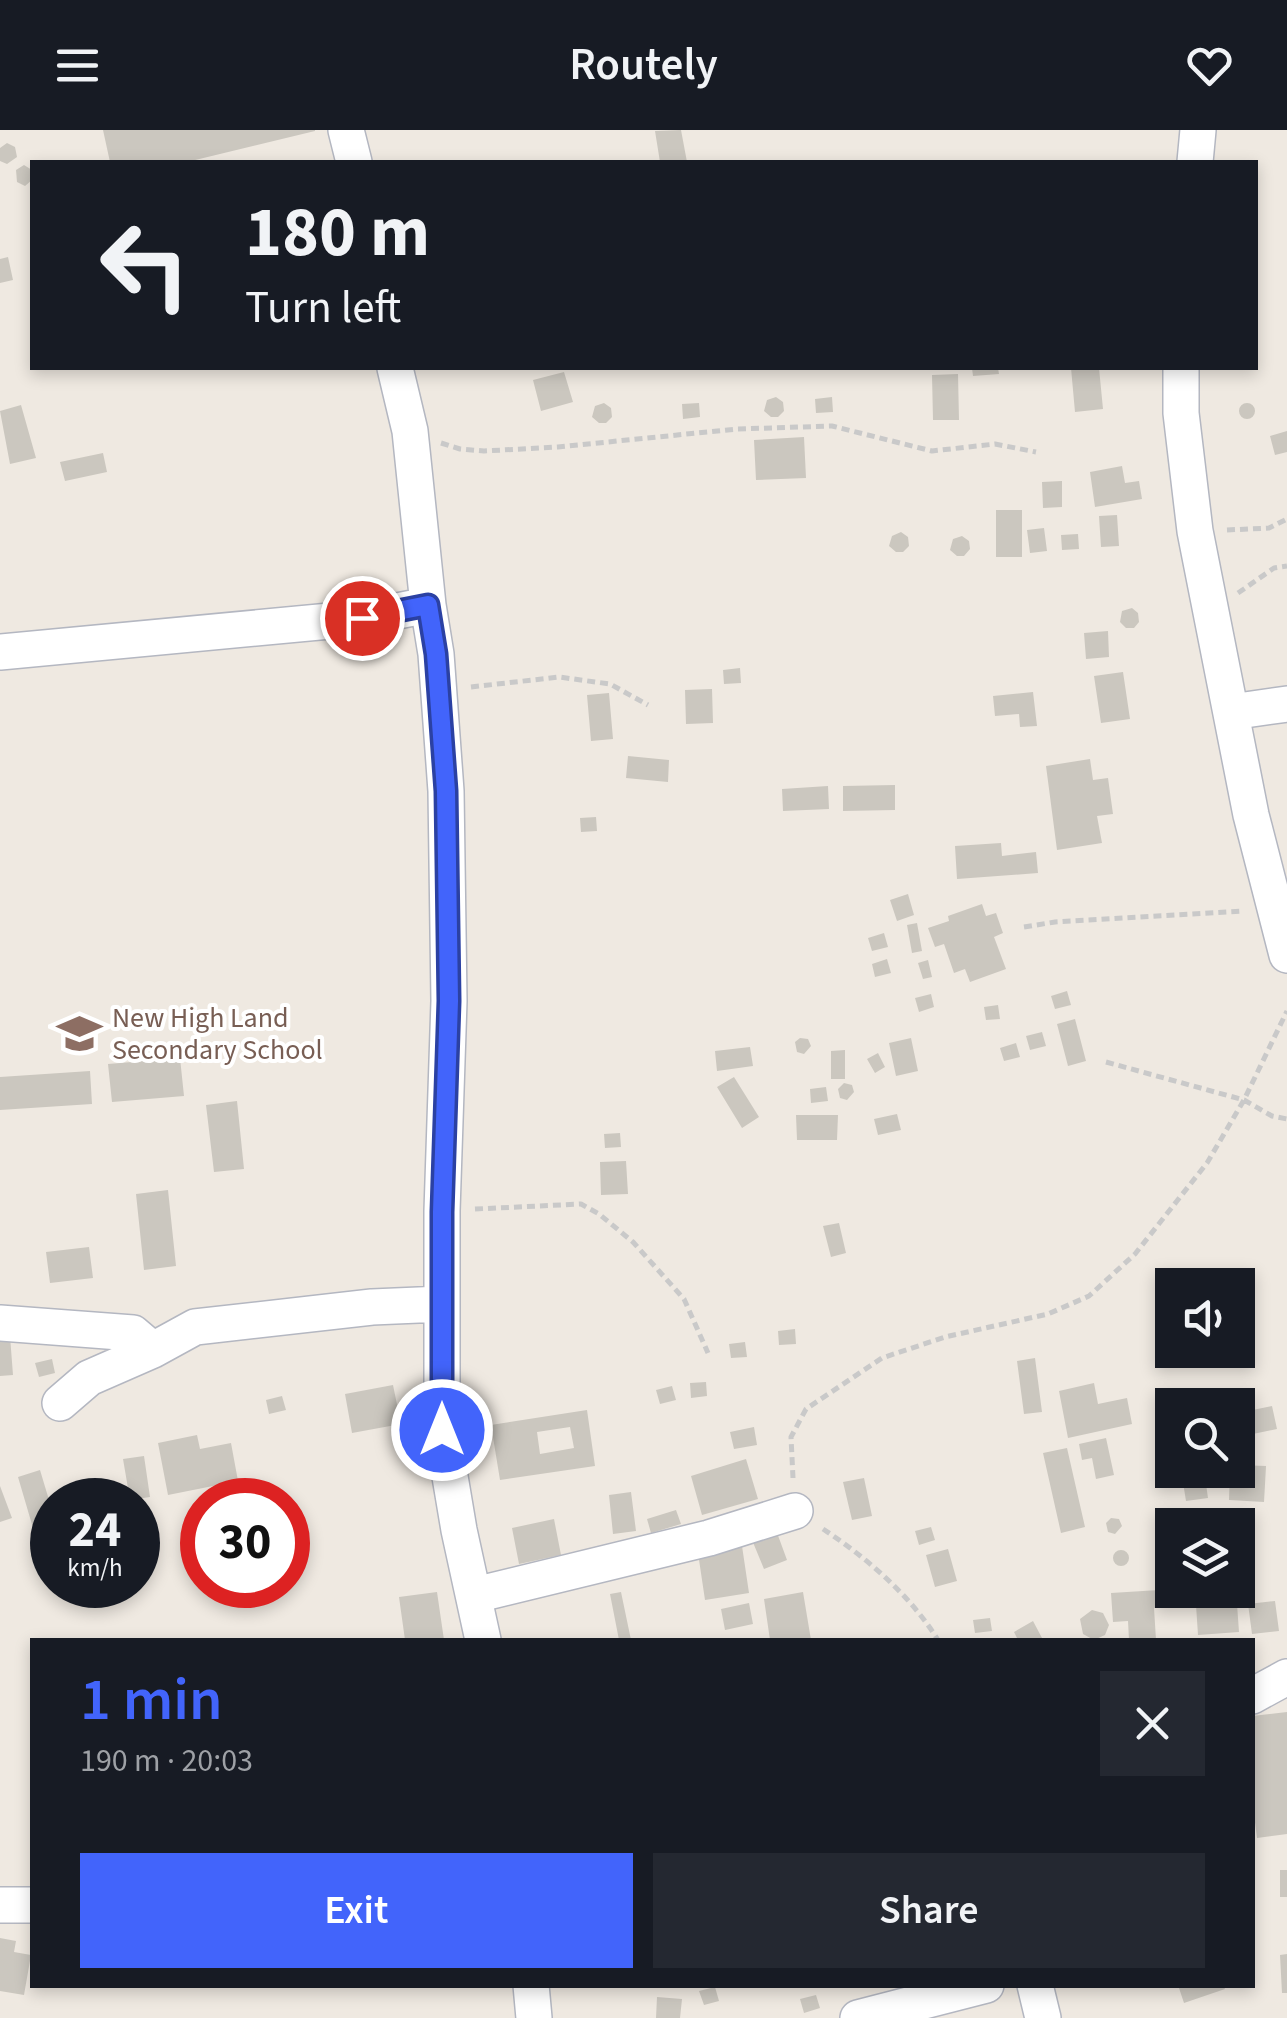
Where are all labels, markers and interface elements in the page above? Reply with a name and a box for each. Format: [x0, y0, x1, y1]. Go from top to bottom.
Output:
text: Routely [569, 33, 718, 97]
icon: menu [50, 38, 105, 93]
icon: heart [1182, 38, 1237, 93]
text: 180 m [245, 183, 430, 283]
icon: left [80, 200, 210, 330]
text: Turn left [245, 276, 401, 340]
pin [320, 576, 405, 661]
icon: arrive [335, 591, 390, 646]
place label: New High Land Secondary School [112, 998, 323, 1070]
school or university icon: New High Land Secondary School [55, 1010, 103, 1058]
map controls [1155, 1268, 1255, 1608]
button: sound [1155, 1268, 1255, 1368]
position arrow [390, 1378, 494, 1482]
button: search [1155, 1388, 1255, 1488]
speed limit sign: 30 [180, 1478, 310, 1608]
text: 24 [69, 1495, 121, 1566]
button: layers [1155, 1508, 1255, 1608]
text: km/h [67, 1550, 123, 1586]
text: 1 min [80, 1658, 223, 1743]
button: close [1100, 1671, 1205, 1776]
text: 190 m · 20:03 [80, 1738, 253, 1784]
button: Exit [80, 1853, 633, 1968]
button: Share [653, 1853, 1205, 1968]

